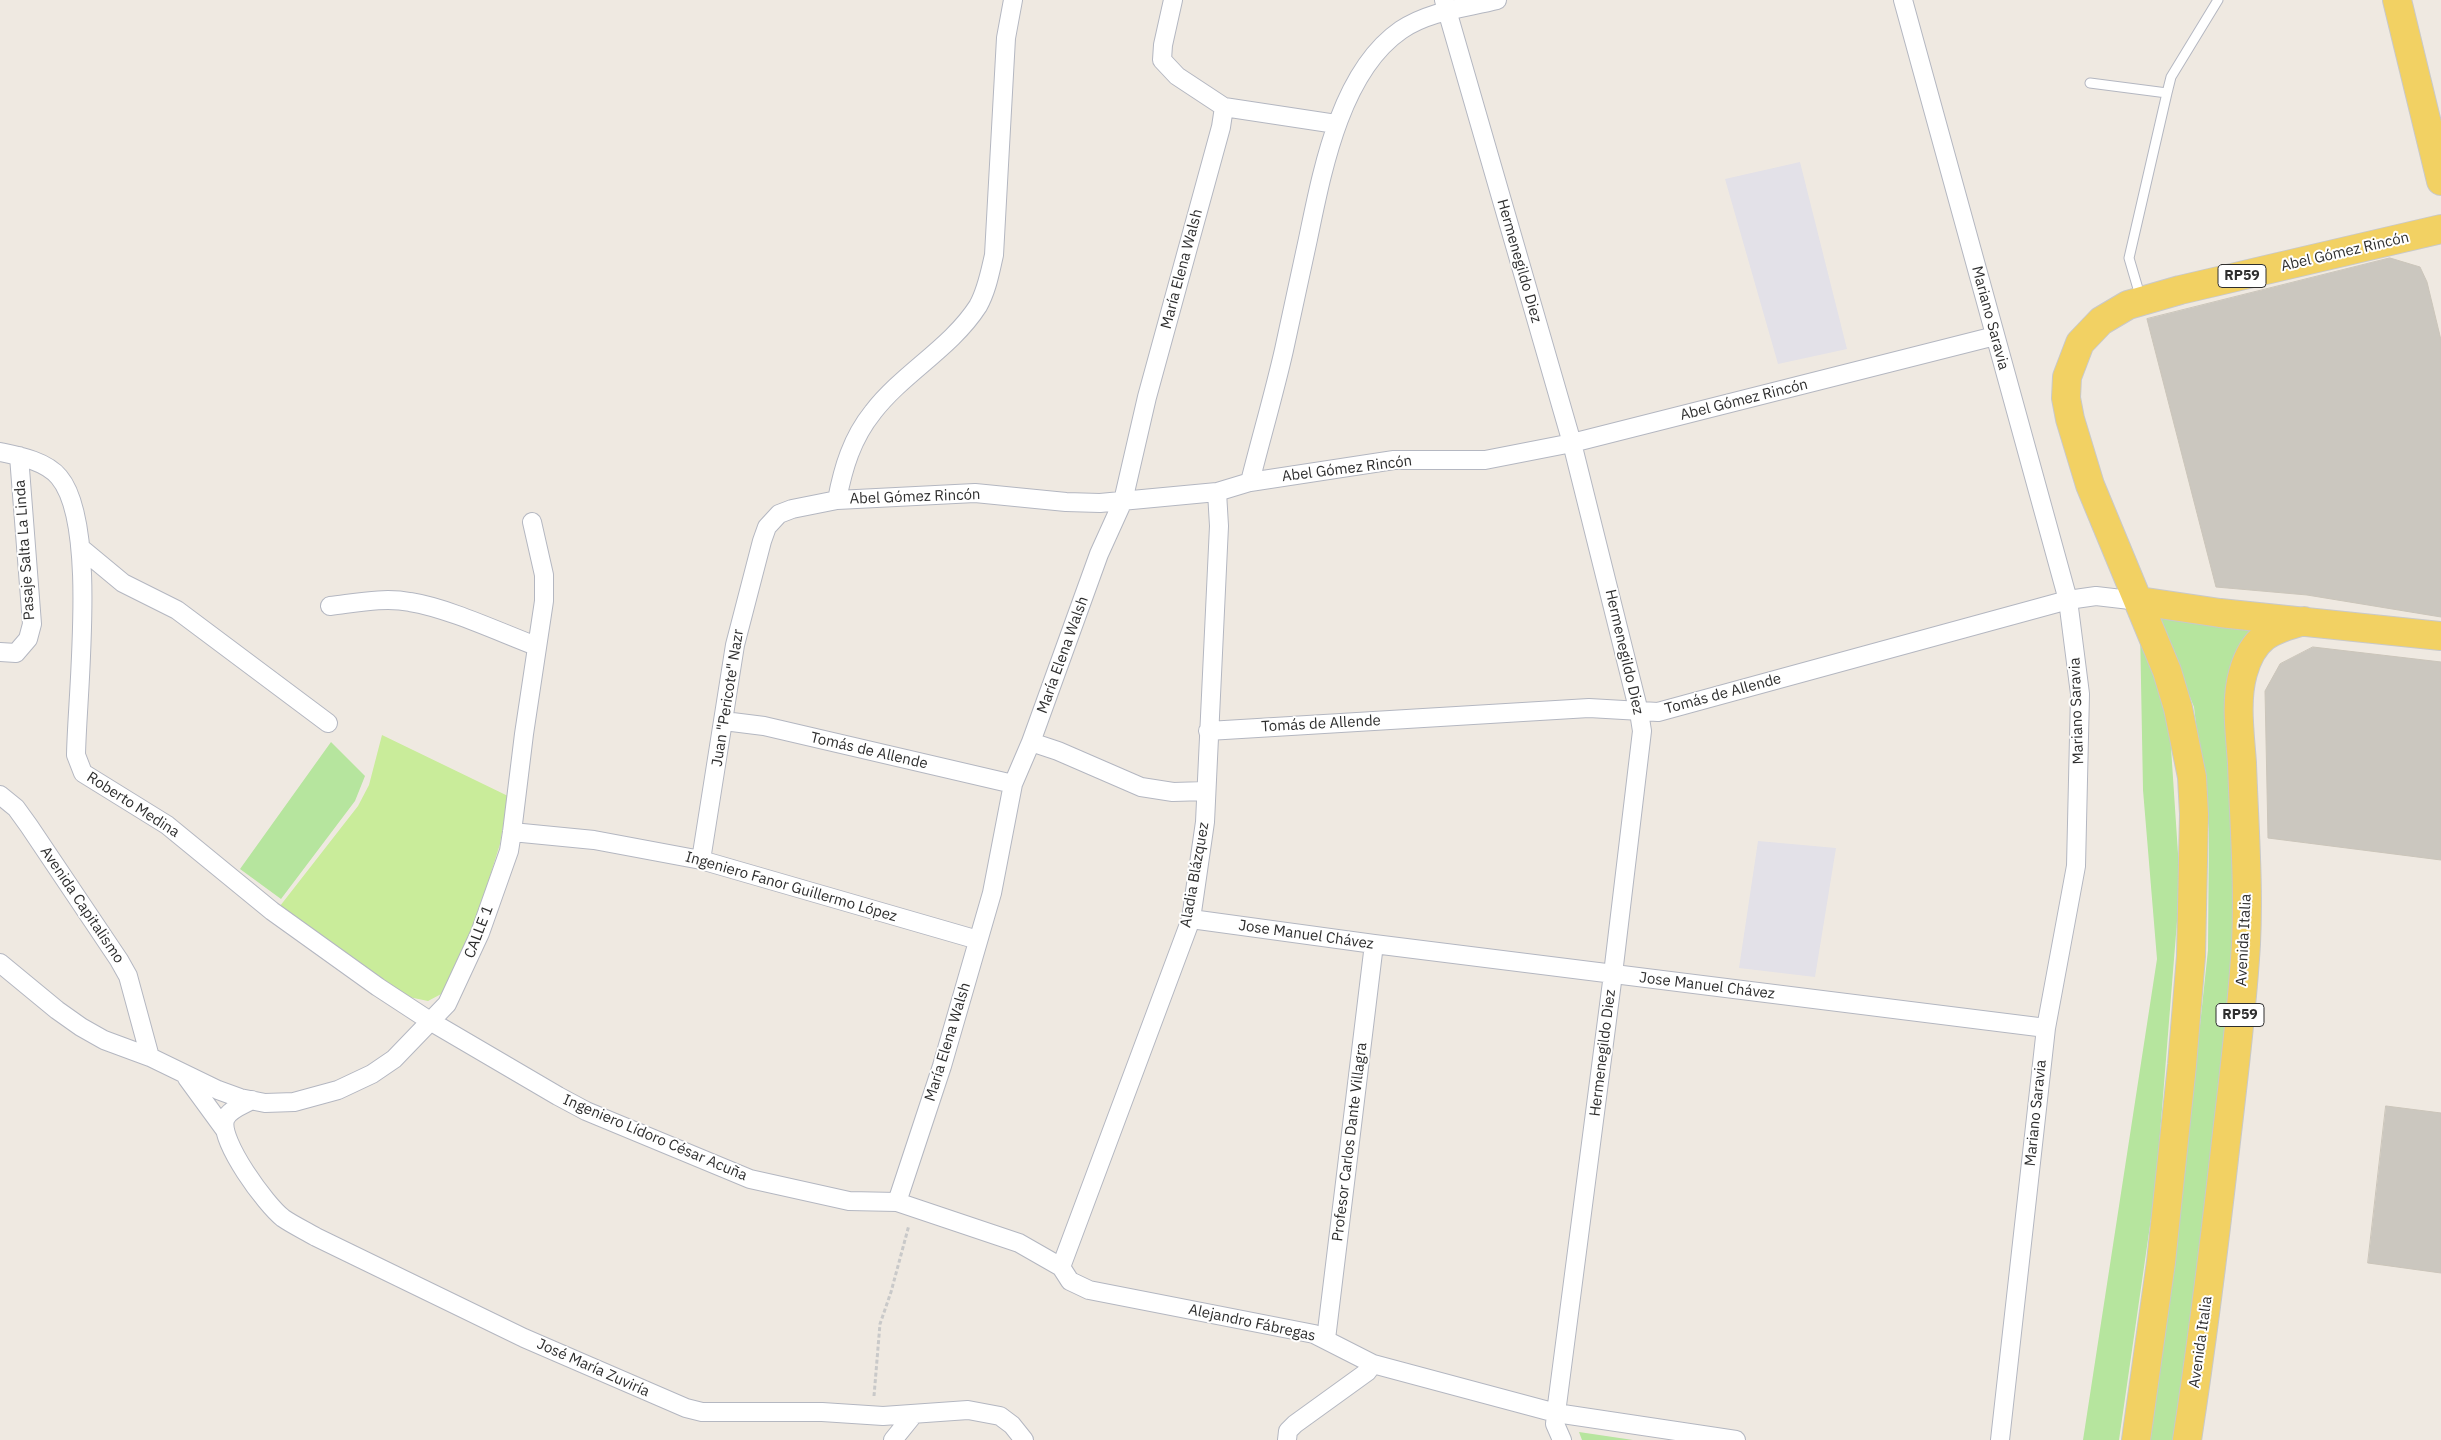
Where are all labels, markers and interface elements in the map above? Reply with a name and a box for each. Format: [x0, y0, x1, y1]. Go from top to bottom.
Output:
street label: Hermenegildo Diez [1493, 197, 1545, 325]
street label: María Elena Walsh [1157, 207, 1207, 331]
street label: Abel Gómez Rincón [2279, 228, 2411, 276]
street label: Mariano Saravia [1967, 264, 2013, 372]
road number: RP59 [2218, 264, 2266, 288]
street label: Abel Gómez Rincón [1678, 375, 1810, 425]
street label: Abel Gómez Rincón [1281, 452, 1413, 486]
street label: Pasaje Salta La Linda [11, 479, 39, 621]
street label: Abel Gómez Rincón [849, 486, 981, 508]
street label: Hermenegildo Diez [1601, 588, 1647, 716]
street label: María Elena Walsh [1033, 594, 1093, 716]
street label: Juan "Pericote" Nazr [708, 628, 748, 768]
street label: Mariano Saravia [2066, 657, 2088, 765]
street label: Tomás de Allende [1663, 670, 1783, 718]
street label: Tomás de Allende [1261, 712, 1381, 736]
street label: Tomás de Allende [809, 729, 929, 773]
street label: Roberto Medina [83, 768, 183, 842]
street label: Aladia Blázquez [1177, 821, 1213, 929]
street label: Avenida Capitalismo [36, 843, 128, 967]
street label: Ingeniero Fanor Guillermo López [683, 848, 899, 926]
street label: Avenida Italia [2233, 893, 2255, 987]
street label: CALLE 1 [461, 903, 497, 961]
street label: Jose Manuel Chávez [1237, 917, 1375, 953]
street label: Jose Manuel Chávez [1638, 969, 1776, 1003]
street label: María Elena Walsh [921, 980, 975, 1104]
street label: Hermenegildo Diez [1586, 989, 1620, 1117]
road number: RP59 [2216, 1004, 2264, 1026]
street label: Profesor Carlos Dante Villagra [1329, 1041, 1371, 1243]
street label: Mariano Saravia [2021, 1059, 2051, 1167]
street label: Ingeniero Lídoro César Acuña [560, 1091, 750, 1185]
street label: Avenida Italia [2186, 1295, 2216, 1389]
street label: Alejandro Fábregas [1187, 1301, 1317, 1345]
street label: José María Zuviría [534, 1335, 652, 1401]

